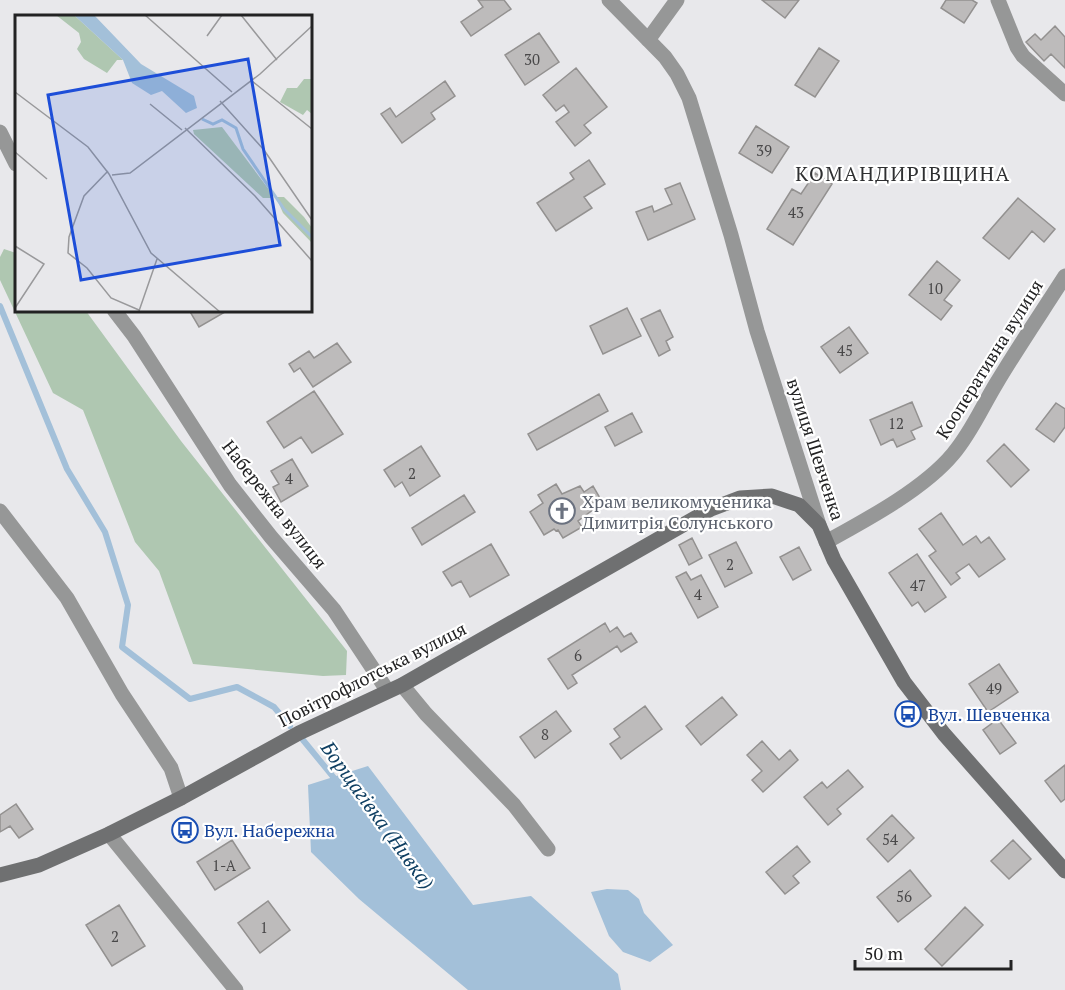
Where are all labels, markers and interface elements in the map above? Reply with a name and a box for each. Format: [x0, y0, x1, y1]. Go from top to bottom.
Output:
inset map [15, 15, 312, 312]
house number: 30 [524, 49, 540, 69]
house number: 39 [756, 140, 772, 160]
district label: КОМАНДИРІВЩИНА [795, 160, 1011, 187]
house number: 43 [788, 202, 804, 222]
street label: Кооперативна вулиця [930, 275, 1048, 443]
house number: 10 [927, 278, 943, 298]
house number: 45 [837, 340, 853, 360]
street label: вулиця Шевченка [782, 375, 850, 523]
house number: 12 [888, 413, 904, 433]
street label: Набережна вулиця [217, 435, 333, 573]
house number: 2 [408, 463, 416, 483]
house number: 4 [285, 468, 293, 488]
place label: Храм великомученика Димитрія Солунського [582, 489, 773, 534]
church icon: Храм великомученика Димитрія Солунського [547, 496, 577, 526]
house number: 2 [726, 554, 734, 574]
house number: 47 [910, 575, 926, 595]
house number: 4 [694, 584, 702, 604]
street label: Повітрофлотська вулиця [274, 616, 470, 732]
house number: 6 [574, 645, 582, 665]
house number: 49 [986, 678, 1002, 698]
bus stop icon: Вул. Шевченка [893, 699, 923, 729]
place label: Вул. Шевченка [928, 702, 1050, 726]
house number: 8 [541, 724, 549, 744]
water label: Борщагівка (Нивка) [314, 735, 441, 895]
bus stop icon: Вул. Набережна [170, 815, 200, 845]
place label: Вул. Набережна [204, 818, 335, 842]
house number: 54 [882, 829, 898, 849]
house number: 1-А [212, 855, 237, 875]
house number: 56 [896, 886, 912, 906]
house number: 1 [260, 917, 268, 937]
house number: 2 [111, 926, 119, 946]
scale bar [855, 933, 1011, 971]
text: 50 m [864, 941, 904, 965]

